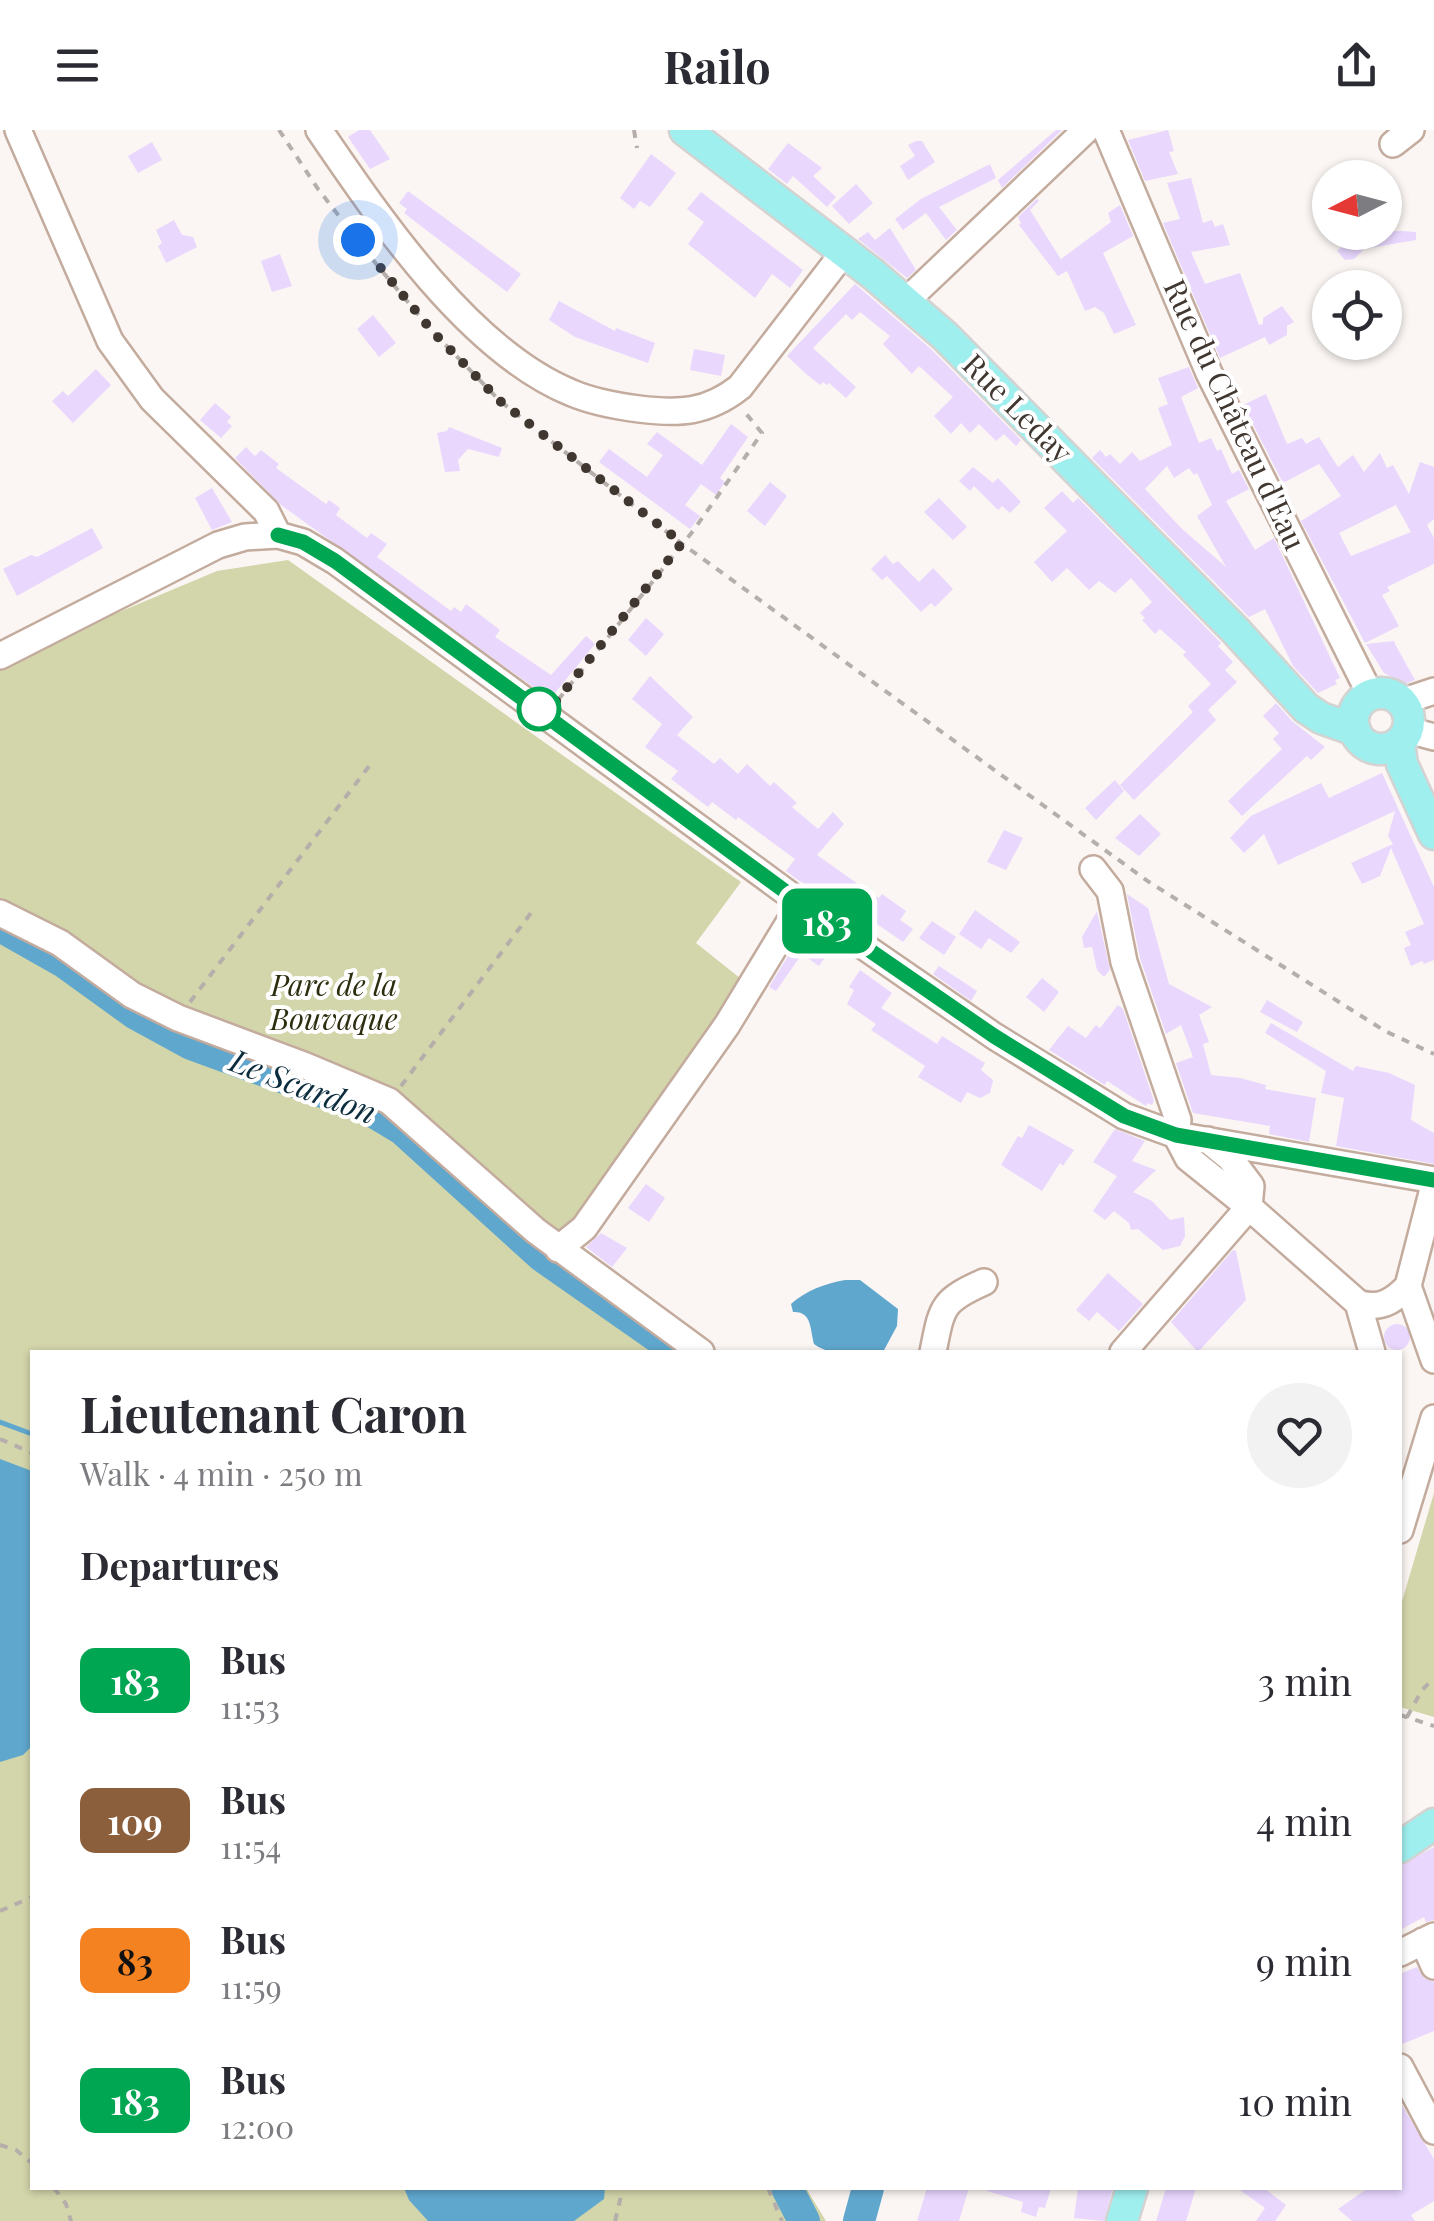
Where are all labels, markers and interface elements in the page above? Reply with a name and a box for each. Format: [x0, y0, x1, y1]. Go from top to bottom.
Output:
text: Railo [663, 35, 771, 95]
icon: menu [50, 38, 105, 93]
icon: share [1329, 38, 1384, 93]
north arrow [1312, 160, 1402, 250]
map controls [1312, 160, 1402, 360]
your location [333, 215, 383, 265]
button: locate [1312, 270, 1402, 360]
street label: Rue du Château d'Eau [1155, 272, 1316, 556]
street label: Rue Leday [955, 344, 1082, 471]
unlabelled marker [518, 688, 560, 730]
line badge: 183 [770, 888, 884, 954]
text: 183 [802, 898, 852, 945]
park label: Parc de la Bouvaque [269, 964, 398, 1038]
water label: Le Scardon [223, 1036, 383, 1132]
text: Lieutenant Caron [80, 1381, 467, 1445]
button: heart [1247, 1383, 1352, 1488]
text: Walk · 4 min · 250 m [80, 1451, 363, 1494]
text: Departures [80, 1539, 279, 1590]
text: Bus [220, 1633, 286, 1684]
text: 3 min [1258, 1655, 1352, 1706]
text: 183 [110, 1657, 160, 1704]
text: 11:53 [220, 1684, 280, 1727]
text: Bus [220, 1773, 286, 1824]
text: 4 min [1256, 1795, 1352, 1846]
text: 109 [107, 1797, 163, 1844]
text: 11:54 [220, 1824, 281, 1867]
text: Bus [220, 1913, 286, 1964]
text: 9 min [1256, 1935, 1352, 1986]
text: 83 [117, 1937, 153, 1984]
text: 11:59 [220, 1964, 282, 2007]
text: Bus [220, 2053, 286, 2104]
text: 10 min [1238, 2075, 1352, 2126]
text: 183 [110, 2077, 160, 2124]
text: 12:00 [220, 2104, 294, 2147]

